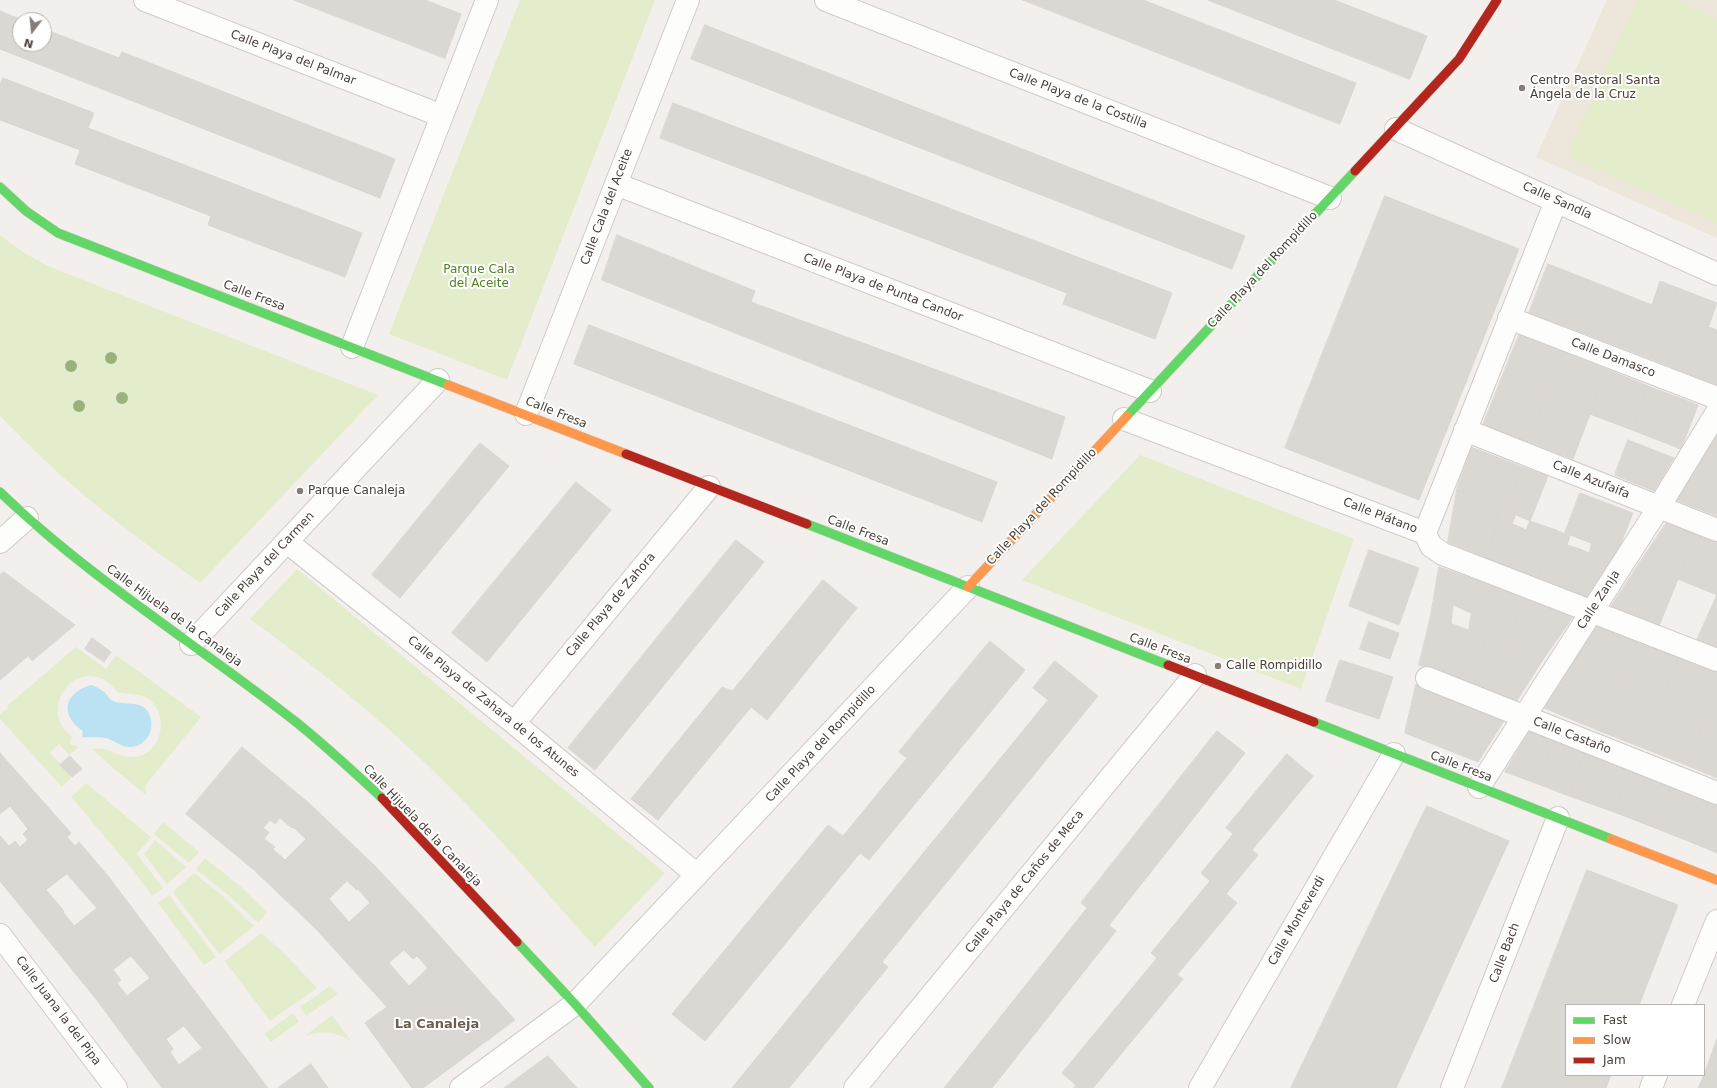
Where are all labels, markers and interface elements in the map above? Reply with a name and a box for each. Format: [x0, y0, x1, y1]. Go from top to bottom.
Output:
north arrow [12, 12, 52, 52]
street label: Calle Playa del Palmar [228, 27, 358, 89]
text: N [23, 36, 35, 51]
street label: Calle Playa de la Costilla [1007, 66, 1149, 132]
place label: Centro Pastoral Santa Ángela de la Cruz [1530, 74, 1660, 102]
marker: Centro Pastoral Santa Ángela de la Cruz [1517, 83, 1527, 93]
street label: Calle Cala del Aceite [578, 147, 636, 267]
street label: Calle Sandía [1520, 179, 1594, 223]
street label: Calle Playa del Rompidillo [1205, 209, 1321, 331]
street label: Calle Playa de Punta Candor [801, 251, 965, 325]
park label: Parque Cala del Aceite [443, 263, 515, 291]
street label: Calle Fresa [221, 278, 287, 314]
street label: Calle Damasco [1569, 335, 1657, 381]
street label: Calle Fresa [523, 394, 589, 432]
street label: Calle Playa del Rompidillo [984, 446, 1100, 568]
street label: Calle Azufaifa [1550, 458, 1632, 502]
place label: Parque Canaleja [308, 484, 405, 498]
marker: Parque Canaleja [295, 486, 305, 496]
street label: Calle Plátano [1341, 495, 1419, 537]
street label: Calle Playa del Carmen [212, 509, 318, 621]
street label: Calle Fresa [825, 513, 891, 549]
street label: Calle Playa de Zahora [563, 550, 659, 660]
street label: Calle Hijuela de la Canaleja [103, 562, 245, 670]
street label: Calle Zanja [1575, 568, 1623, 632]
street label: Calle Fresa [1127, 631, 1193, 667]
street label: Calle Playa de Zahara de los Atunes [404, 633, 582, 781]
place label: Calle Rompidillo [1226, 659, 1322, 673]
marker: Calle Rompidillo [1213, 661, 1223, 671]
street label: Calle Playa del Rompidillo [763, 683, 879, 805]
street label: Calle Castaño [1531, 714, 1613, 758]
street label: Calle Fresa [1428, 749, 1494, 785]
street label: Calle Hijuela de la Canaleja [360, 762, 484, 890]
street label: Calle Playa de Caños de Meca [963, 808, 1087, 956]
street label: Calle Monteverdi [1265, 874, 1329, 968]
street label: Calle Bach [1487, 921, 1523, 985]
street label: Calle Juana la del Pipa [12, 954, 104, 1068]
legend [1565, 1004, 1705, 1076]
text: Fast [1603, 1013, 1627, 1027]
district label: La Canaleja [395, 1017, 479, 1033]
text: Slow [1603, 1033, 1631, 1047]
text: Jam [1603, 1053, 1626, 1067]

